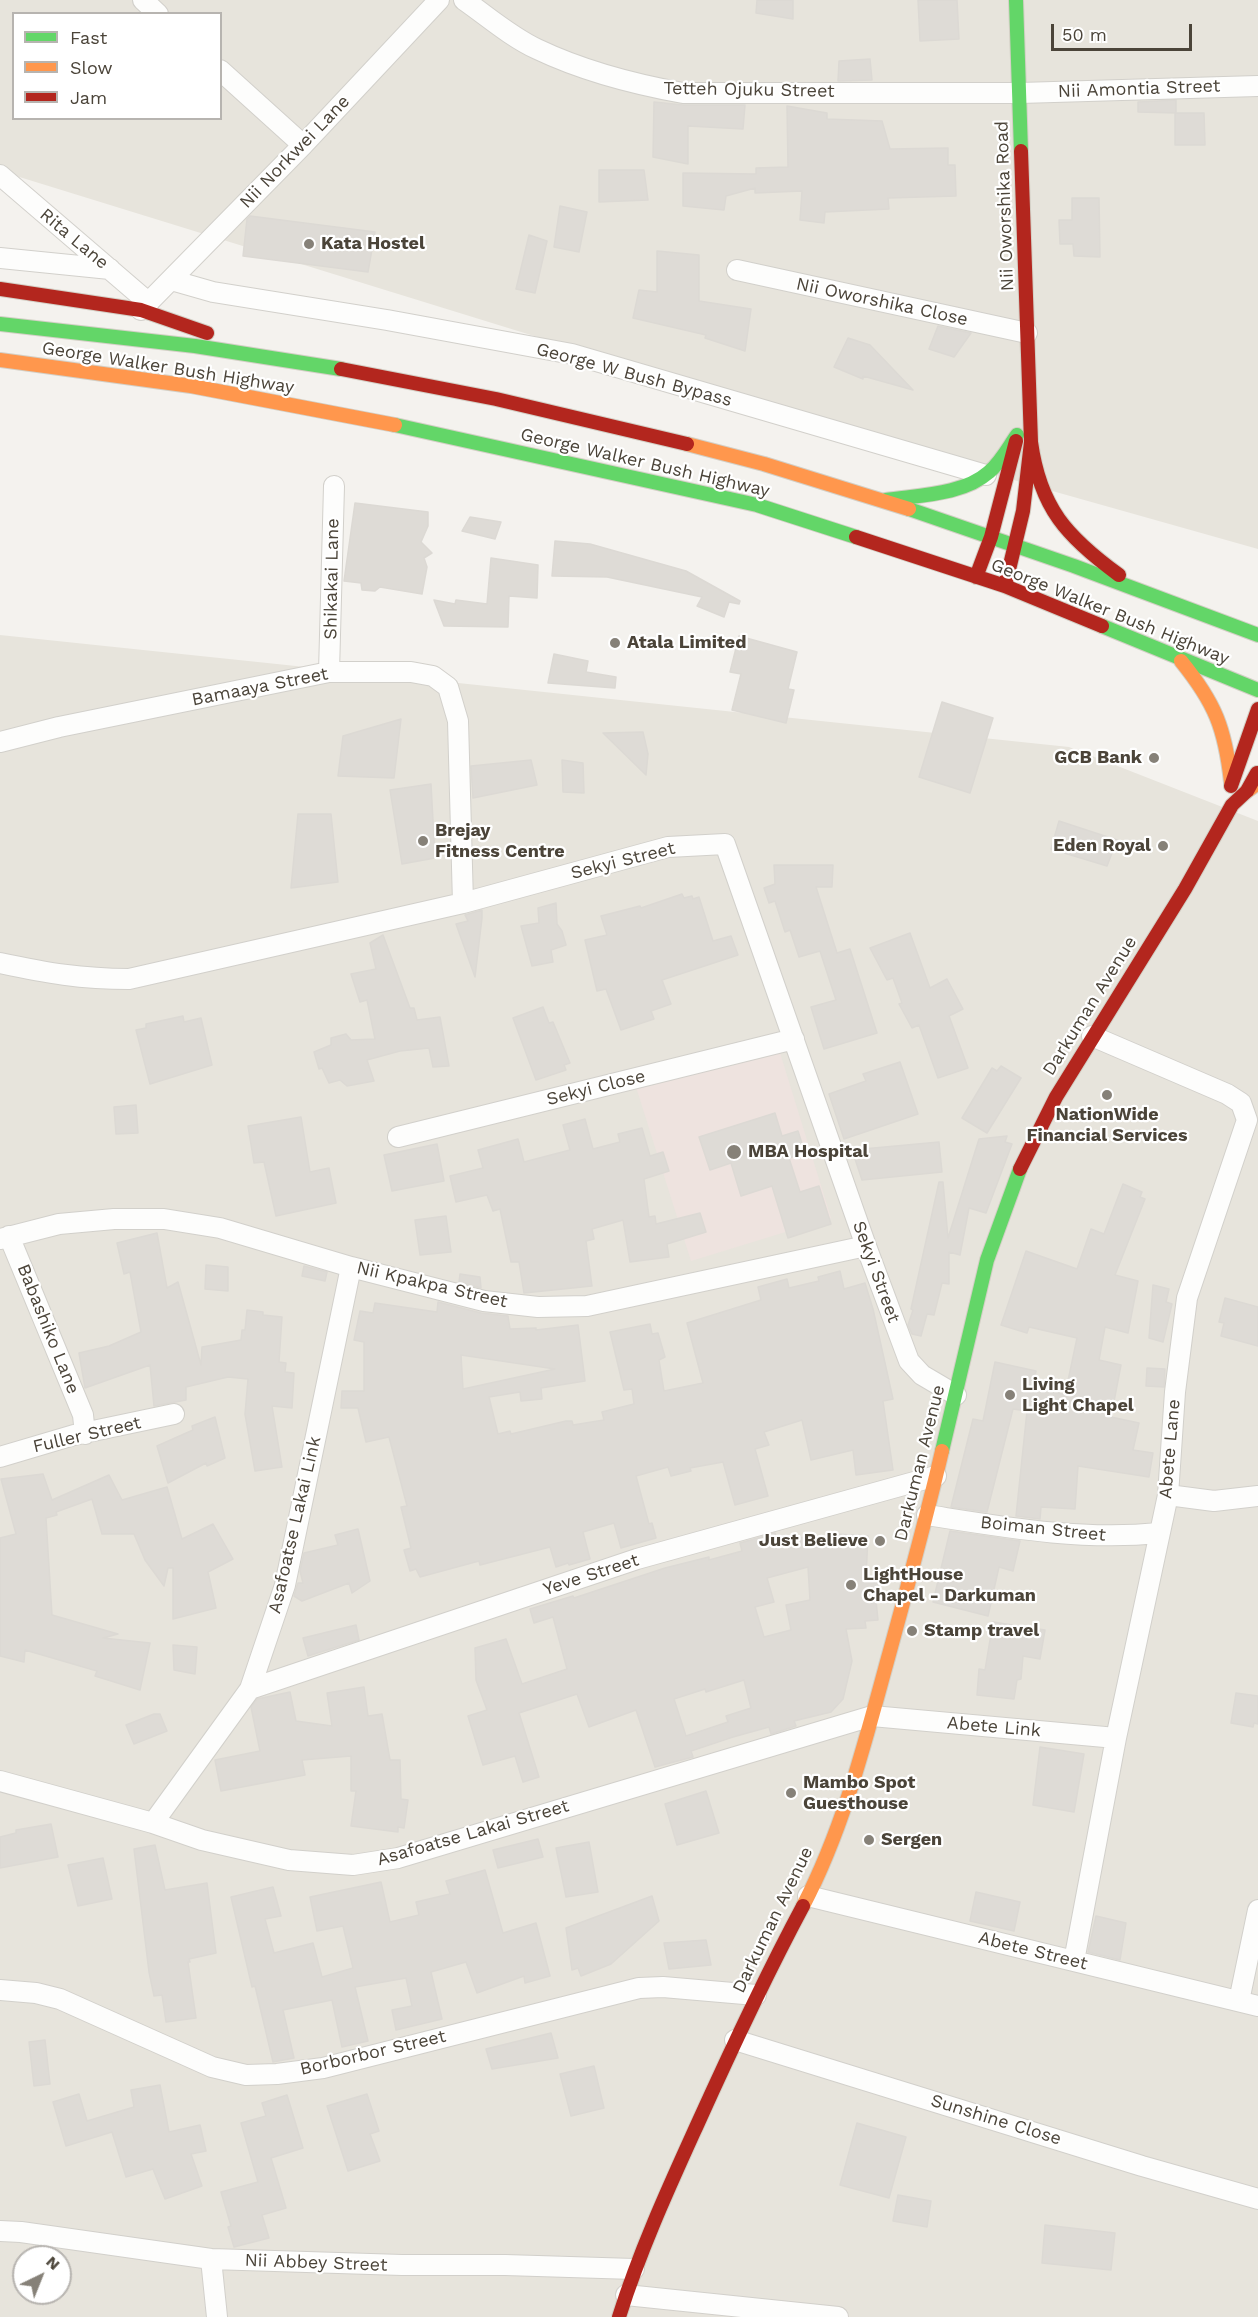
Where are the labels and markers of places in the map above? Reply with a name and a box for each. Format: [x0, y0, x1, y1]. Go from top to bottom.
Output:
place label: Kata Hostel [321, 233, 425, 255]
marker: Kata Hostel [302, 237, 316, 251]
place label: Atala Limited [627, 632, 747, 654]
marker: Atala Limited [608, 636, 622, 650]
place label: GCB Bank [1054, 747, 1142, 769]
marker: GCB Bank [1147, 751, 1161, 765]
place label: Brejay Fitness Centre [435, 820, 565, 862]
marker: Brejay Fitness Centre [416, 834, 430, 848]
place label: Eden Royal [1053, 835, 1151, 857]
marker: Eden Royal [1156, 839, 1170, 853]
marker: NationWide Financial Services [1100, 1088, 1114, 1102]
place label: NationWide Financial Services [1026, 1104, 1188, 1146]
place label: MBA Hospital [748, 1141, 868, 1163]
marker: MBA Hospital [725, 1143, 743, 1161]
place label: Living Light Chapel [1022, 1374, 1134, 1416]
marker: Living Light Chapel [1003, 1388, 1017, 1402]
place label: Just Believe [759, 1530, 868, 1552]
marker: Just Believe [873, 1534, 887, 1548]
place label: LightHouse Chapel - Darkuman [863, 1564, 1036, 1606]
marker: LightHouse Chapel - Darkuman [844, 1578, 858, 1592]
place label: Stamp travel [924, 1620, 1039, 1642]
marker: Stamp travel [905, 1624, 919, 1638]
place label: Mambo Spot Guesthouse [803, 1772, 915, 1814]
marker: Mambo Spot Guesthouse [784, 1786, 798, 1800]
place label: Sergen [881, 1829, 942, 1851]
marker: Sergen [862, 1833, 876, 1847]

